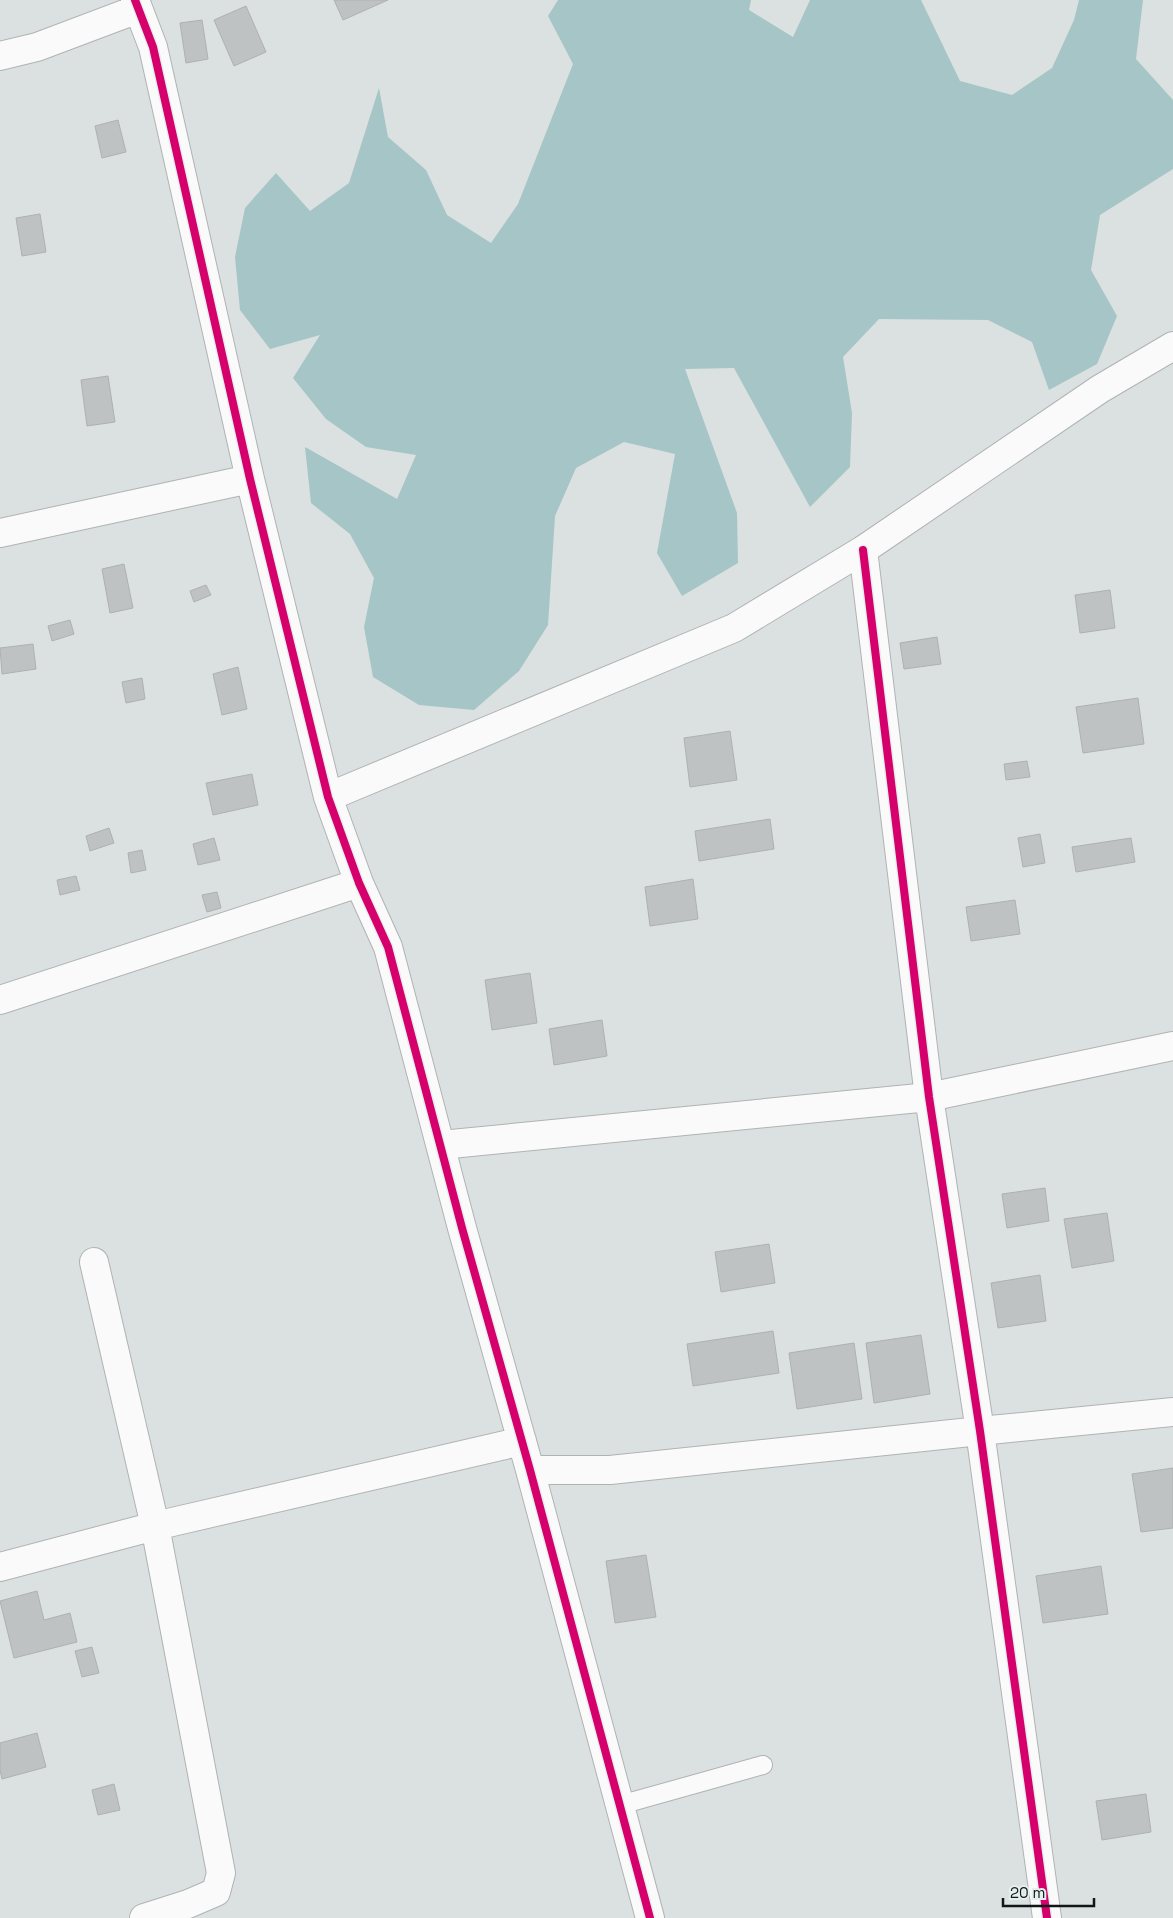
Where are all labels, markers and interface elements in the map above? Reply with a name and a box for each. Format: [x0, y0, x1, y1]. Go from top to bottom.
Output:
scale bar [1003, 1876, 1094, 1908]
text: 20 m [1010, 1883, 1045, 1902]

